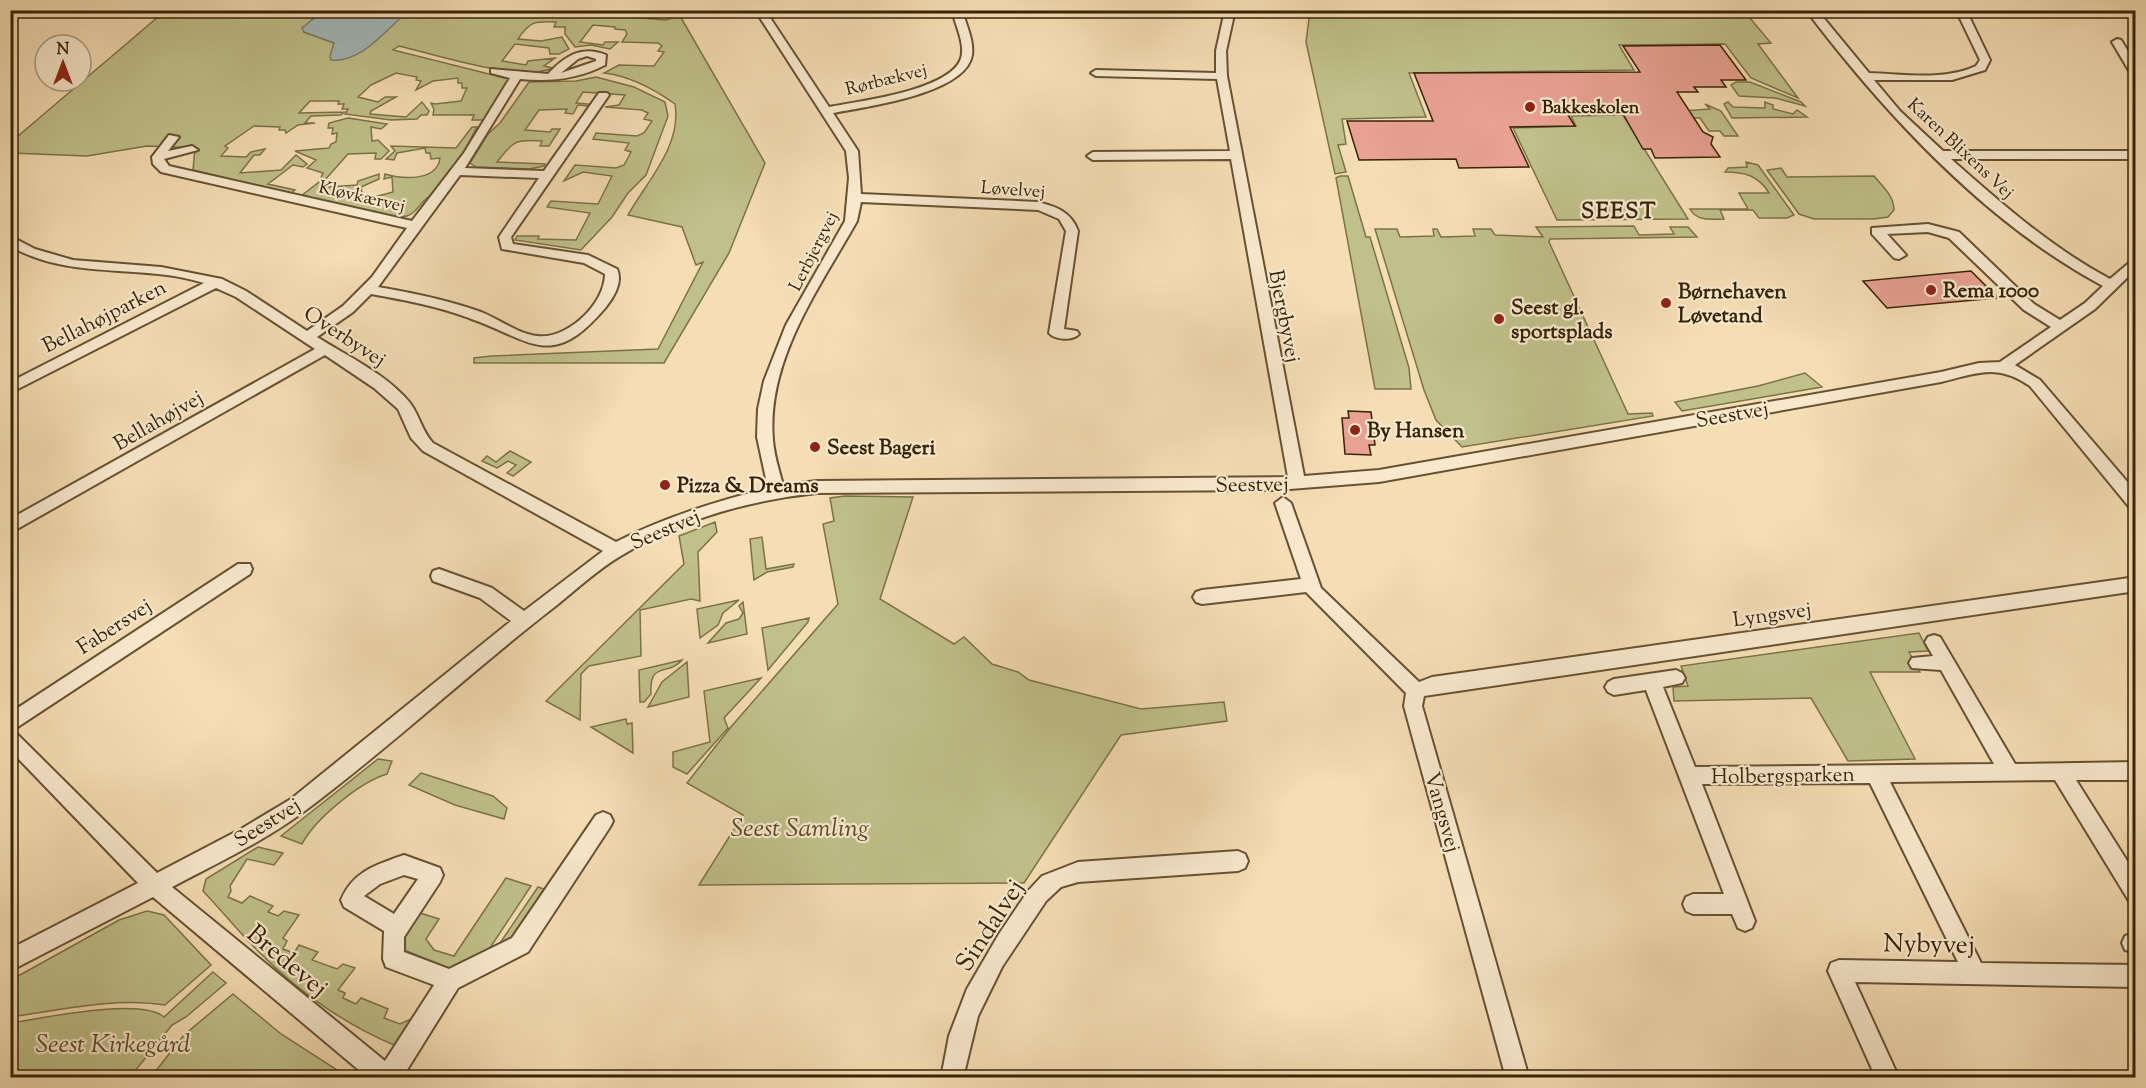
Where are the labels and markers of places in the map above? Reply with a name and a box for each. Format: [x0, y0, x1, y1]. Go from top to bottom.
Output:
place label: Bakkeskolen [1542, 96, 1640, 122]
marker: Bakkeskolen [1523, 100, 1537, 114]
place label: Rema 1000 [1943, 277, 2039, 307]
place label: Børnehaven Løvetand [1678, 278, 1787, 332]
marker: Rema 1000 [1924, 283, 1938, 297]
place label: Seest gl. sportsplads [1511, 294, 1613, 348]
marker: Børnehaven Løvetand [1659, 296, 1673, 310]
marker: Seest gl. sportsplads [1492, 312, 1506, 326]
place label: By Hansen [1367, 417, 1465, 447]
marker: By Hansen [1348, 423, 1362, 437]
place label: Seest Bageri [827, 434, 935, 464]
marker: Seest Bageri [808, 440, 822, 454]
place label: Pizza & Dreams [677, 472, 819, 502]
marker: Pizza & Dreams [658, 478, 672, 492]

